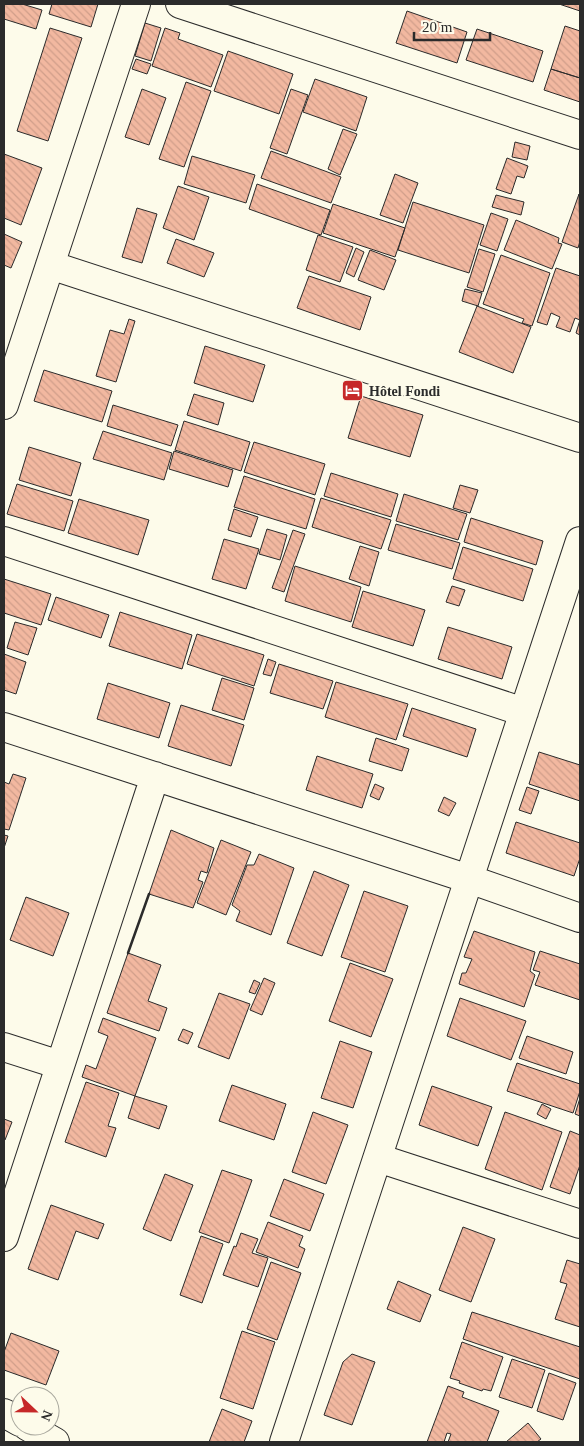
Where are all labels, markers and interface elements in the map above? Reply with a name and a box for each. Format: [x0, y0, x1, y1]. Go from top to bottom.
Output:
scale bar [414, 10, 490, 42]
text: 20 m [422, 19, 453, 35]
hotel icon: Hôtel Fondi [341, 379, 365, 403]
place label: Hôtel Fondi [369, 384, 440, 399]
north arrow [10, 1386, 60, 1436]
text: N [38, 1408, 55, 1423]

